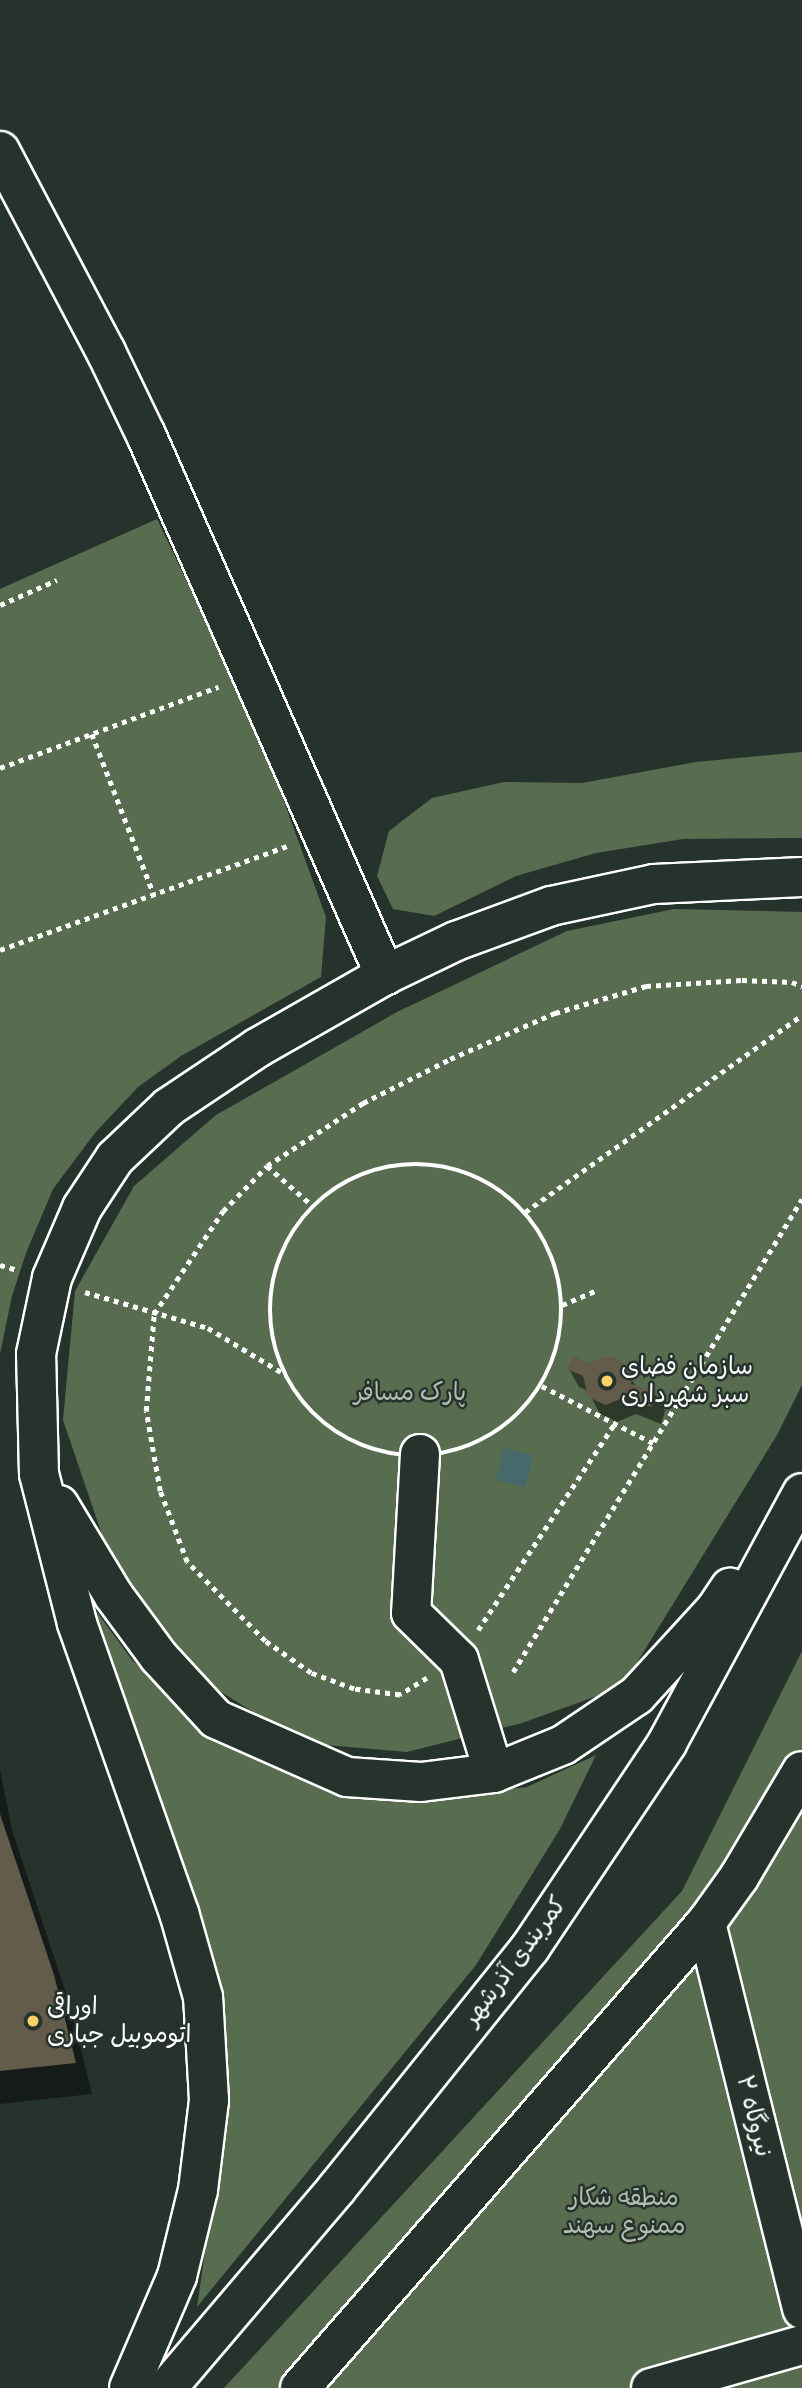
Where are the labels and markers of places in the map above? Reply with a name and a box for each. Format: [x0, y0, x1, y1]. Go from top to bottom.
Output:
place label: سازمان فضای سبز شهرداری [621, 1353, 753, 1409]
marker: سازمان فضای سبز شهرداری [599, 1373, 615, 1389]
place label: اوراقی اتوموبیل جباری [47, 1993, 191, 2049]
marker: اوراقی اتوموبیل جباری [25, 2013, 41, 2029]

